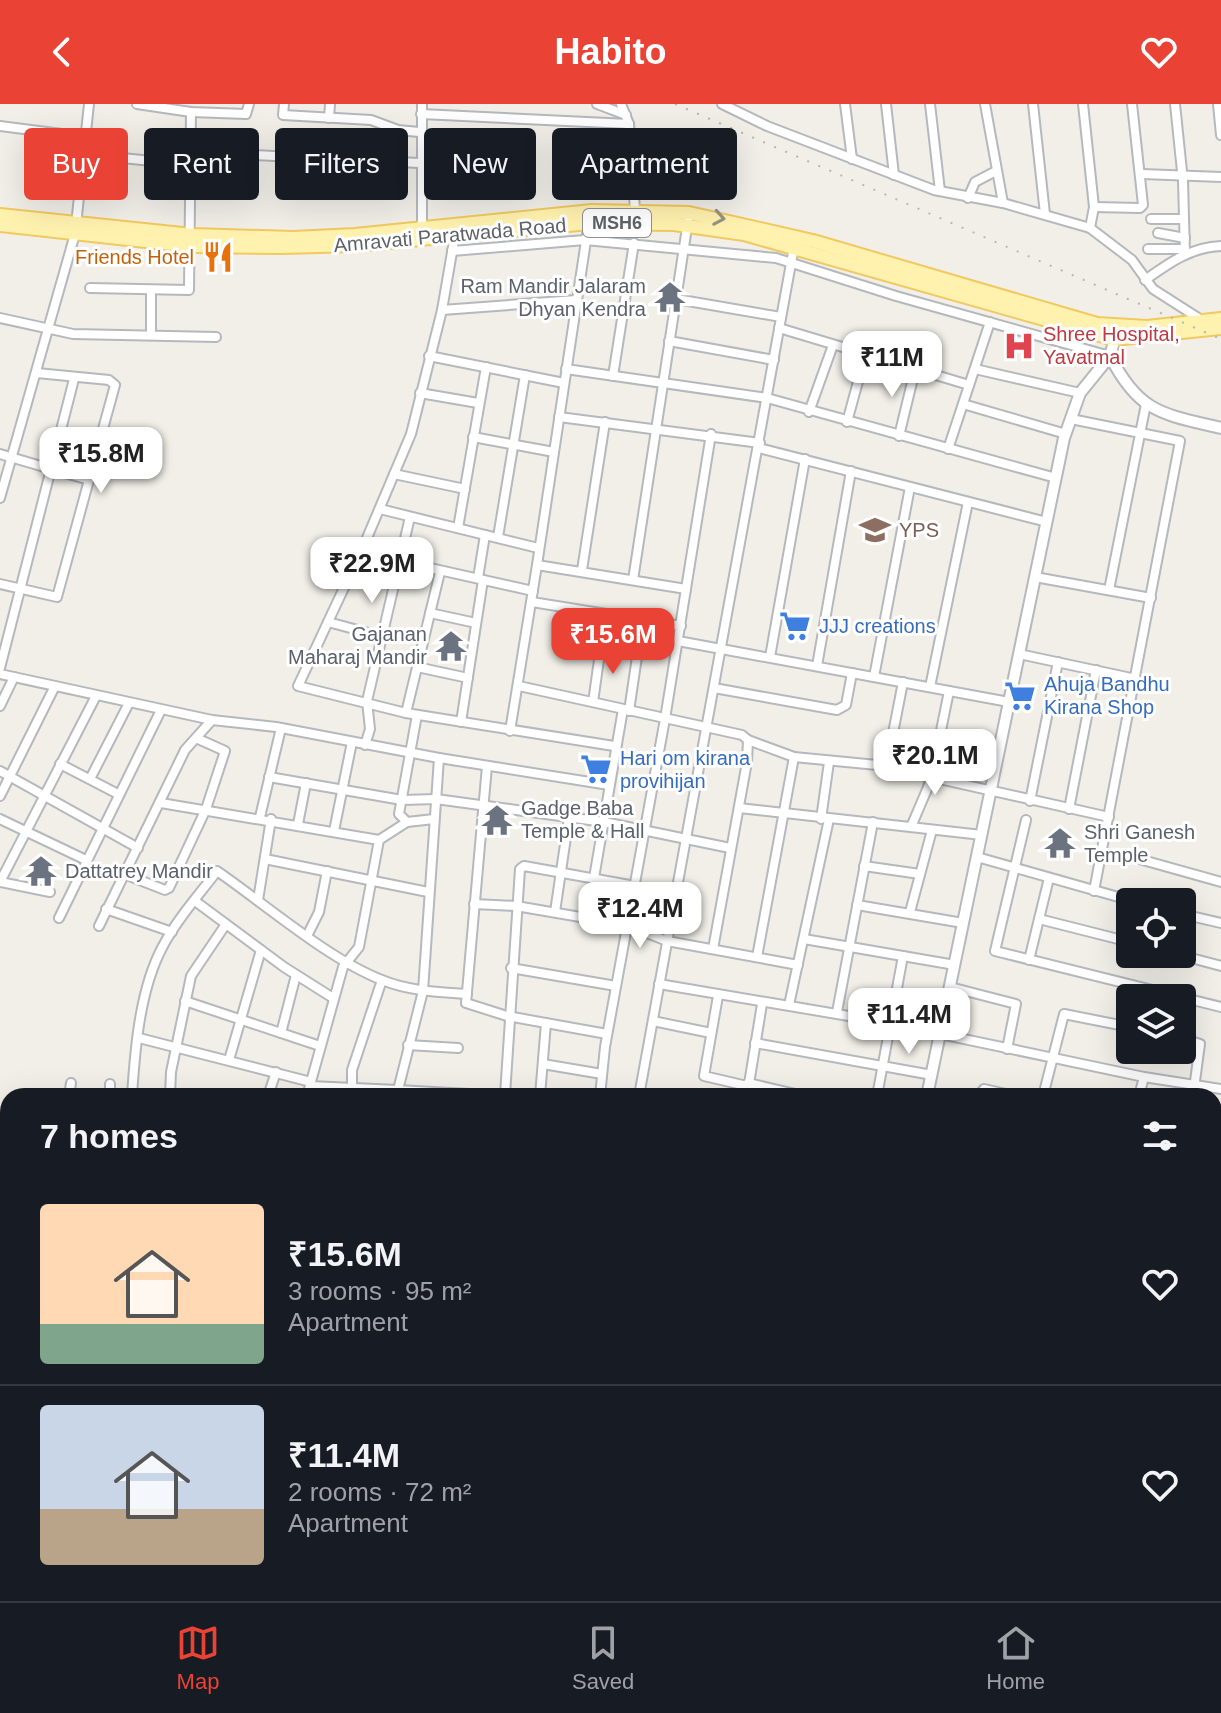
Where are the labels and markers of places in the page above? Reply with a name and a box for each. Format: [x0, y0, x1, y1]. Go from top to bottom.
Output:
restaurant icon: Friends Hotel [201, 240, 235, 274]
place label: Friends Hotel [75, 246, 194, 268]
place label: Ram Mandir Jalaram Dhyan Kendra [460, 275, 647, 320]
temple icon: Ram Mandir Jalaram Dhyan Kendra [653, 280, 687, 314]
place label: Shree Hospital, Yavatmal [1043, 323, 1180, 368]
hospital icon: Shree Hospital, Yavatmal [1002, 329, 1036, 363]
pin: ₹11M [845, 331, 939, 399]
pin: ₹15.8M [36, 427, 166, 495]
school or university icon: YPS [858, 513, 892, 547]
place label: YPS [899, 519, 939, 541]
pin: ₹22.9M [307, 537, 437, 605]
pin: ₹15.6M [548, 608, 678, 676]
supermarket icon: JJJ creations [778, 609, 812, 643]
place label: JJJ creations [819, 615, 936, 637]
place label: Gajanan Maharaj Mandir [288, 623, 427, 668]
temple icon: Gajanan Maharaj Mandir [434, 629, 468, 663]
place label: Ahuja Bandhu Kirana Shop [1044, 673, 1170, 718]
supermarket icon: Ahuja Bandhu Kirana Shop [1003, 679, 1037, 713]
pin: ₹20.1M [870, 729, 1000, 797]
place label: Hari om kirana provihijan [620, 747, 751, 792]
supermarket icon: Hari om kirana provihijan [579, 752, 613, 786]
place label: Gadge Baba Temple & Hall [521, 797, 644, 842]
temple icon: Gadge Baba Temple & Hall [480, 803, 514, 837]
place label: Shri Ganesh Temple [1084, 821, 1195, 866]
temple icon: Shri Ganesh Temple [1043, 826, 1077, 860]
temple icon: Dattatrey Mandir [24, 854, 58, 888]
place label: Dattatrey Mandir [65, 860, 213, 882]
pin: ₹12.4M [575, 882, 705, 950]
pin: ₹11.4M [844, 988, 974, 1056]

